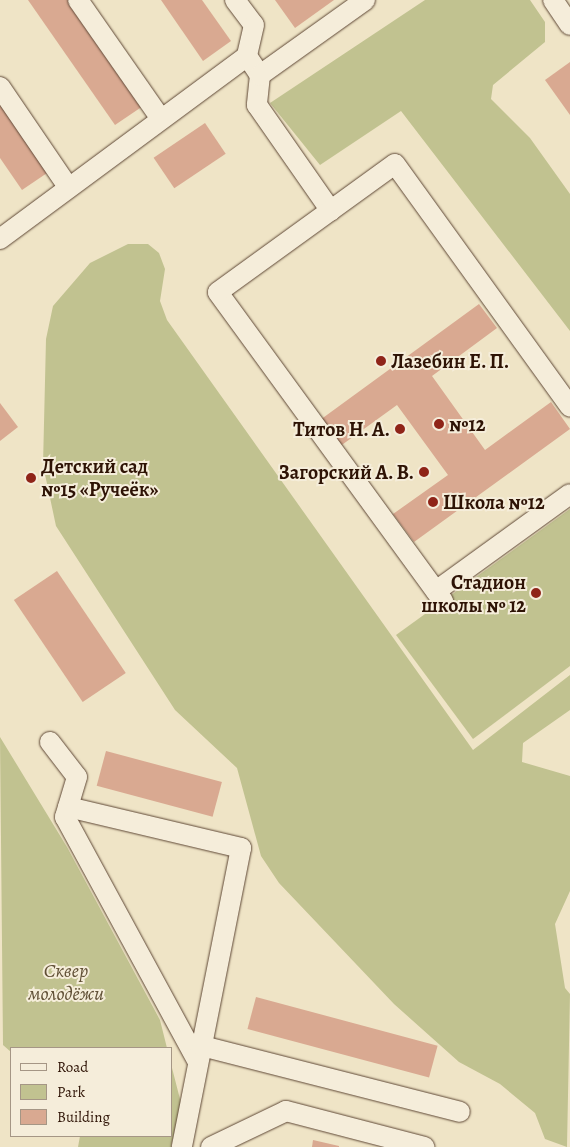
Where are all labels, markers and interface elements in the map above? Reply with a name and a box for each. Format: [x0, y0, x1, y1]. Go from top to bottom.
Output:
place label: Лазебин Е. П. [391, 349, 510, 373]
marker: Лазебин Е. П. [375, 355, 387, 367]
place label: №12 [449, 412, 485, 436]
place label: Титов Н. А. [293, 417, 390, 441]
marker: №12 [433, 418, 445, 430]
marker: Титов Н. А. [394, 423, 406, 435]
place label: Детский сад №15 «Ручеёк» [41, 454, 159, 501]
place label: Загорский А. В. [278, 460, 414, 484]
marker: Загорский А. В. [418, 466, 430, 478]
marker: Детский сад №15 «Ручеёк» [25, 472, 37, 484]
place label: Школа №12 [443, 490, 545, 514]
marker: Школа №12 [427, 496, 439, 508]
place label: Стадион школы № 12 [421, 570, 526, 617]
marker: Стадион школы № 12 [530, 587, 542, 599]
park label: Сквер молодёжи [28, 959, 104, 1006]
legend [10, 1047, 172, 1137]
text: Road [57, 1057, 88, 1077]
text: Park [57, 1082, 85, 1102]
text: Building [57, 1107, 110, 1127]

